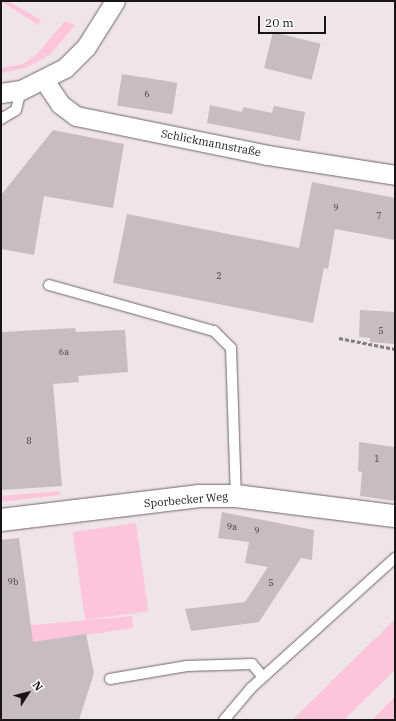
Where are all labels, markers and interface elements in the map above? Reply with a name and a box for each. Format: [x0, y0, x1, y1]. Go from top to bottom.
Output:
scale bar [260, 8, 328, 34]
text: 20 m [265, 15, 294, 30]
house number: 6 [144, 89, 150, 99]
street label: Schlickmannstraße [160, 127, 262, 159]
house number: 9 [333, 203, 339, 213]
house number: 7 [376, 211, 382, 221]
house number: 2 [216, 271, 222, 281]
house number: 5 [378, 326, 384, 336]
house number: 6a [59, 347, 69, 357]
house number: 8 [26, 436, 32, 446]
house number: 1 [374, 454, 380, 464]
street label: Sporbecker Weg [143, 490, 229, 510]
house number: 9a [227, 522, 237, 532]
house number: 9 [254, 526, 260, 536]
house number: 9b [8, 577, 18, 587]
house number: 5 [268, 578, 274, 588]
north arrow [8, 673, 48, 713]
text: N [29, 678, 46, 694]

